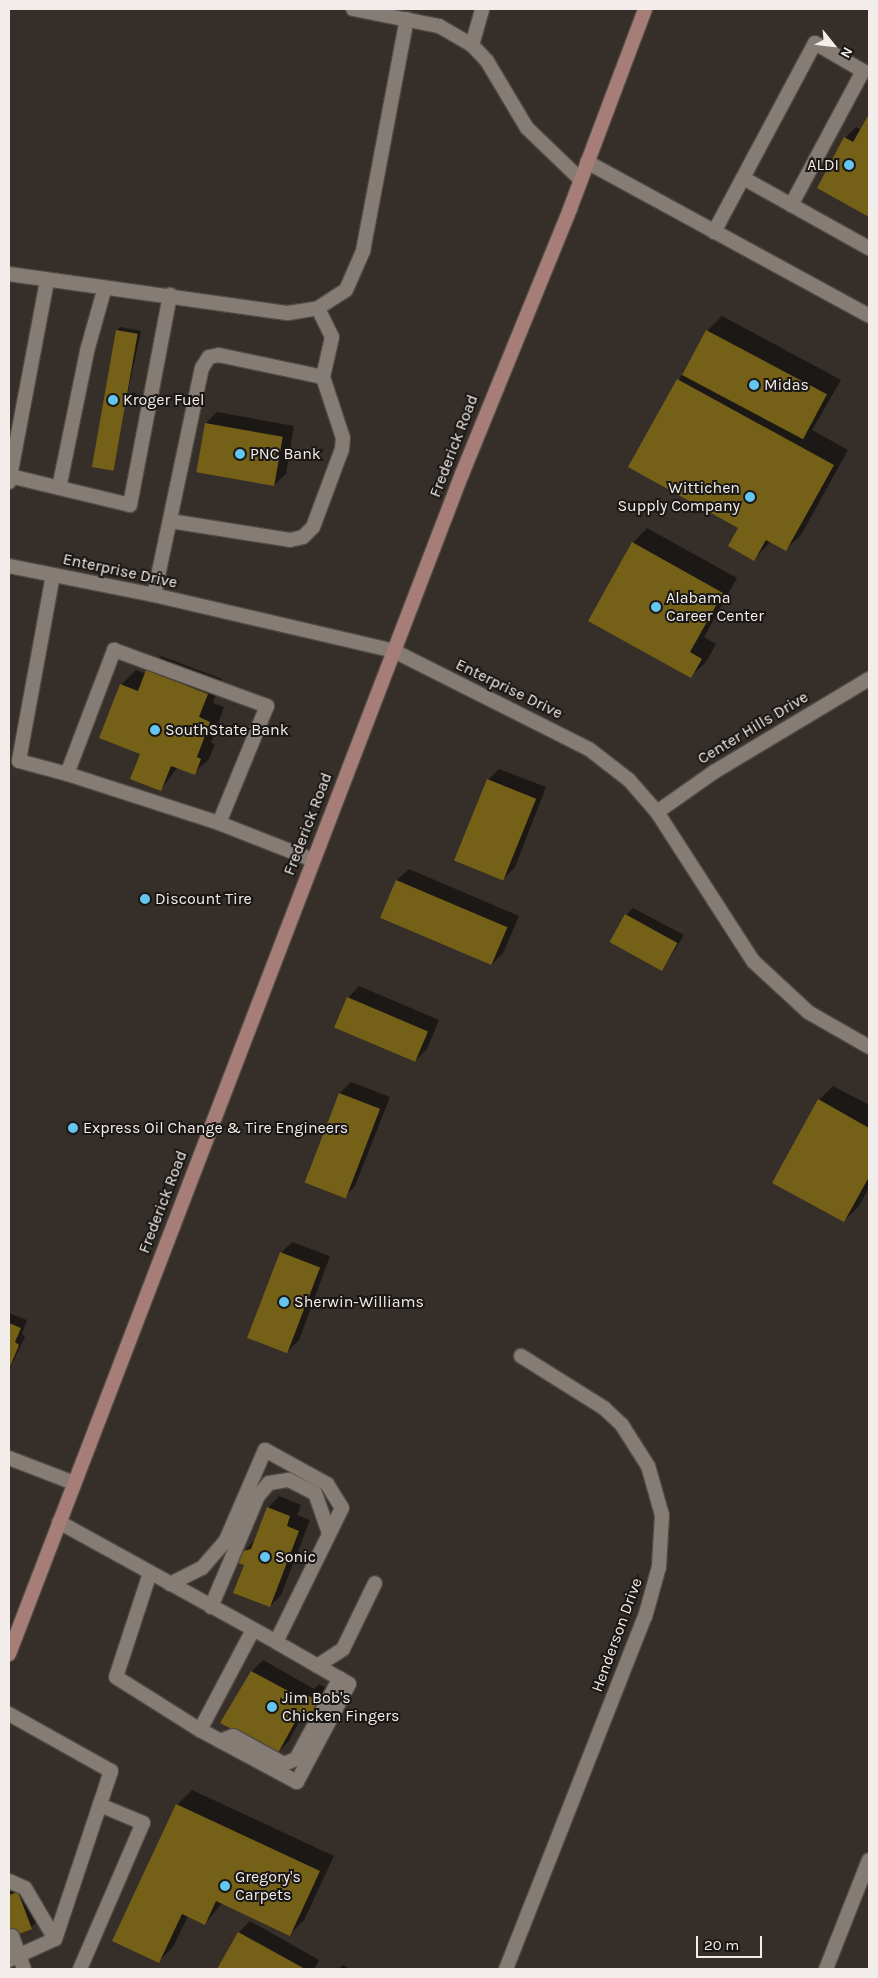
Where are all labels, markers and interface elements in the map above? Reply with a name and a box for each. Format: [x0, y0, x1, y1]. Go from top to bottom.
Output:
north arrow [808, 20, 858, 70]
text: N [837, 44, 856, 61]
place label: ALDI [807, 155, 839, 175]
marker: ALDI [843, 159, 855, 171]
place label: Midas [764, 375, 809, 395]
marker: Midas [748, 379, 760, 391]
place label: Kroger Fuel [123, 390, 204, 410]
street label: Frederick Road [426, 392, 482, 500]
marker: Kroger Fuel [107, 394, 119, 406]
place label: PNC Bank [250, 444, 321, 464]
marker: PNC Bank [234, 448, 246, 460]
place label: Wittichen Supply Company [617, 478, 740, 516]
marker: Wittichen Supply Company [744, 491, 756, 503]
street label: Enterprise Drive [61, 550, 179, 592]
place label: Alabama Career Center [666, 588, 764, 626]
marker: Alabama Career Center [650, 601, 662, 613]
street label: Enterprise Drive [452, 655, 566, 723]
street label: Center Hills Drive [694, 687, 812, 769]
place label: SouthState Bank [165, 720, 289, 740]
marker: SouthState Bank [149, 724, 161, 736]
street label: Frederick Road [280, 770, 336, 878]
place label: Discount Tire [155, 889, 252, 909]
marker: Discount Tire [139, 893, 151, 905]
place label: Express Oil Change & Tire Engineers [83, 1118, 348, 1138]
marker: Express Oil Change & Tire Engineers [67, 1122, 79, 1134]
street label: Frederick Road [135, 1148, 191, 1256]
place label: Sherwin-Williams [294, 1292, 424, 1312]
marker: Sherwin-Williams [278, 1296, 290, 1308]
place label: Sonic [275, 1547, 316, 1567]
marker: Sonic [259, 1551, 271, 1563]
street label: Henderson Drive [587, 1575, 647, 1695]
place label: Jim Bob's Chicken Fingers [282, 1688, 399, 1726]
marker: Jim Bob's Chicken Fingers [266, 1701, 278, 1713]
place label: Gregory's Carpets [235, 1867, 301, 1905]
marker: Gregory's Carpets [219, 1880, 231, 1892]
scale bar [698, 1926, 764, 1958]
text: 20 m [704, 1936, 739, 1954]

